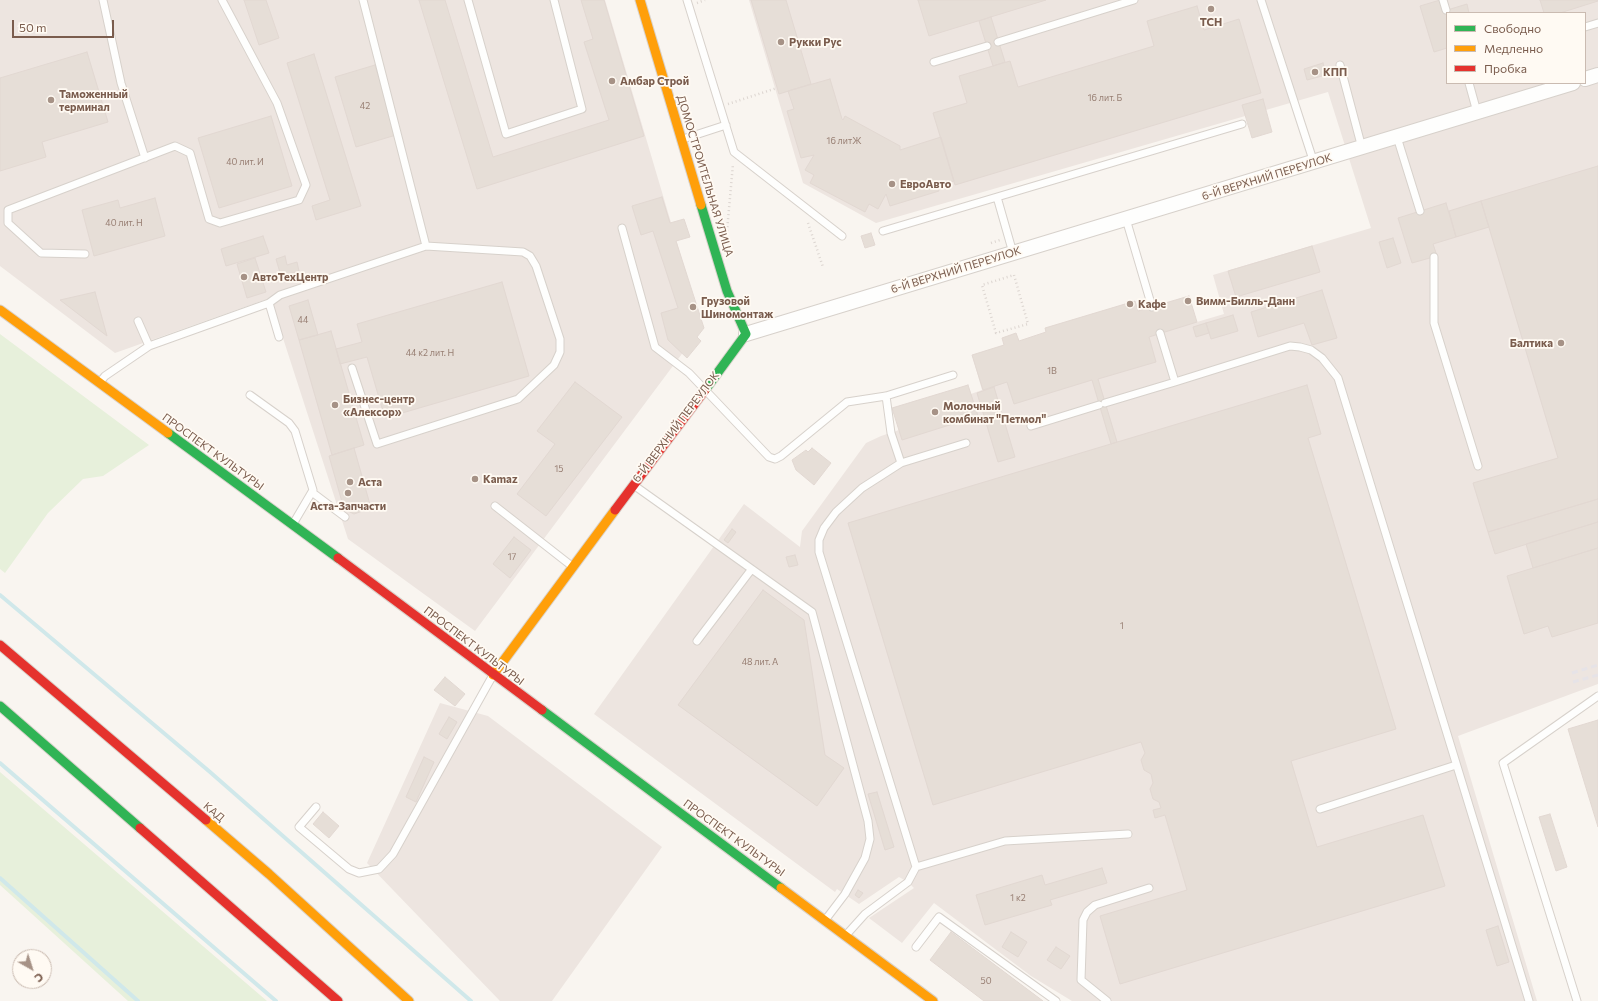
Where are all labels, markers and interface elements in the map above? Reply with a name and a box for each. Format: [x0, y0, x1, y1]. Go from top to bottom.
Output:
marker: ТСН [1206, 4, 1216, 14]
scale bar [14, 12, 116, 38]
legend [1446, 12, 1586, 84]
place label: ТСН [1200, 15, 1222, 29]
text: 50 m [19, 20, 47, 34]
text: Свободно [1484, 21, 1541, 35]
place label: Рукки Рус [789, 35, 842, 49]
marker: Рукки Рус [776, 37, 786, 47]
text: Медленно [1484, 41, 1543, 55]
text: Пробка [1484, 61, 1527, 75]
place label: КПП [1323, 65, 1347, 79]
marker: КПП [1310, 67, 1320, 77]
place label: Амбар Строй [620, 74, 689, 88]
marker: Амбар Строй [607, 76, 617, 86]
place label: Таможенный терминал [59, 87, 128, 113]
house number: 16 лит. Б [1088, 93, 1122, 103]
street label: ДОМОСТРОИТЕЛЬНАЯ УЛИЦА [674, 94, 736, 258]
marker: Таможенный терминал [46, 95, 56, 105]
house number: 42 [360, 101, 370, 111]
house number: 16 литЖ [827, 136, 861, 146]
street label: 6-Й ВЕРХНИЙ ПЕРЕУЛОК [1200, 151, 1334, 203]
house number: 40 лит. И [226, 157, 264, 167]
place label: ЕвроАвто [900, 177, 951, 191]
marker: ЕвроАвто [887, 179, 897, 189]
house number: 40 лит. Н [105, 218, 143, 228]
street label: 6-Й ВЕРХНИЙ ПЕРЕУЛОК [889, 244, 1023, 296]
place label: АвтоТехЦентр [252, 270, 329, 284]
marker: АвтоТехЦентр [239, 272, 249, 282]
place label: Грузовой Шиномонтаж [701, 294, 773, 320]
place label: Вимм-Билль-Данн [1196, 294, 1295, 308]
marker: Вимм-Билль-Данн [1183, 296, 1193, 306]
place label: Кафе [1138, 297, 1166, 311]
marker: Кафе [1125, 299, 1135, 309]
marker: Грузовой Шиномонтаж [688, 302, 698, 312]
house number: 44 [298, 315, 308, 325]
place label: Балтика [1510, 336, 1553, 350]
marker: Балтика [1556, 338, 1566, 348]
house number: 44 к2 лит. Н [406, 348, 454, 358]
house number: 1В [1047, 366, 1057, 376]
street label: 6-Й ВЕРХНИЙ ПЕРЕУЛОК [630, 369, 722, 485]
place label: Бизнес-центр «Алексор» [343, 392, 415, 418]
place label: Молочный комбинат "Петмол" [943, 399, 1046, 425]
marker: Бизнес-центр «Алексор» [330, 400, 340, 410]
marker: Молочный комбинат "Петмол" [930, 407, 940, 417]
street label: ПРОСПЕКТ КУЛЬТУРЫ [160, 411, 266, 493]
house number: 15 [554, 464, 564, 474]
place label: Kamaz [483, 472, 518, 486]
marker: Kamaz [470, 474, 480, 484]
place label: Аста [358, 475, 382, 489]
marker: Аста [345, 477, 355, 487]
marker: Аста-Запчасти [343, 488, 353, 498]
place label: Аста-Запчасти [310, 499, 386, 513]
house number: 17 [508, 552, 516, 562]
street label: ПРОСПЕКТ КУЛЬТУРЫ [421, 604, 527, 688]
house number: 1 [1120, 621, 1124, 631]
house number: 48 лит. А [742, 657, 778, 667]
street label: ПРОСПЕКТ КУЛЬТУРЫ [681, 797, 787, 879]
street label: КАД [201, 799, 227, 825]
house number: 1 к2 [1010, 893, 1026, 903]
north arrow [12, 949, 52, 989]
text: С [32, 971, 46, 985]
house number: 50 [980, 976, 992, 986]

